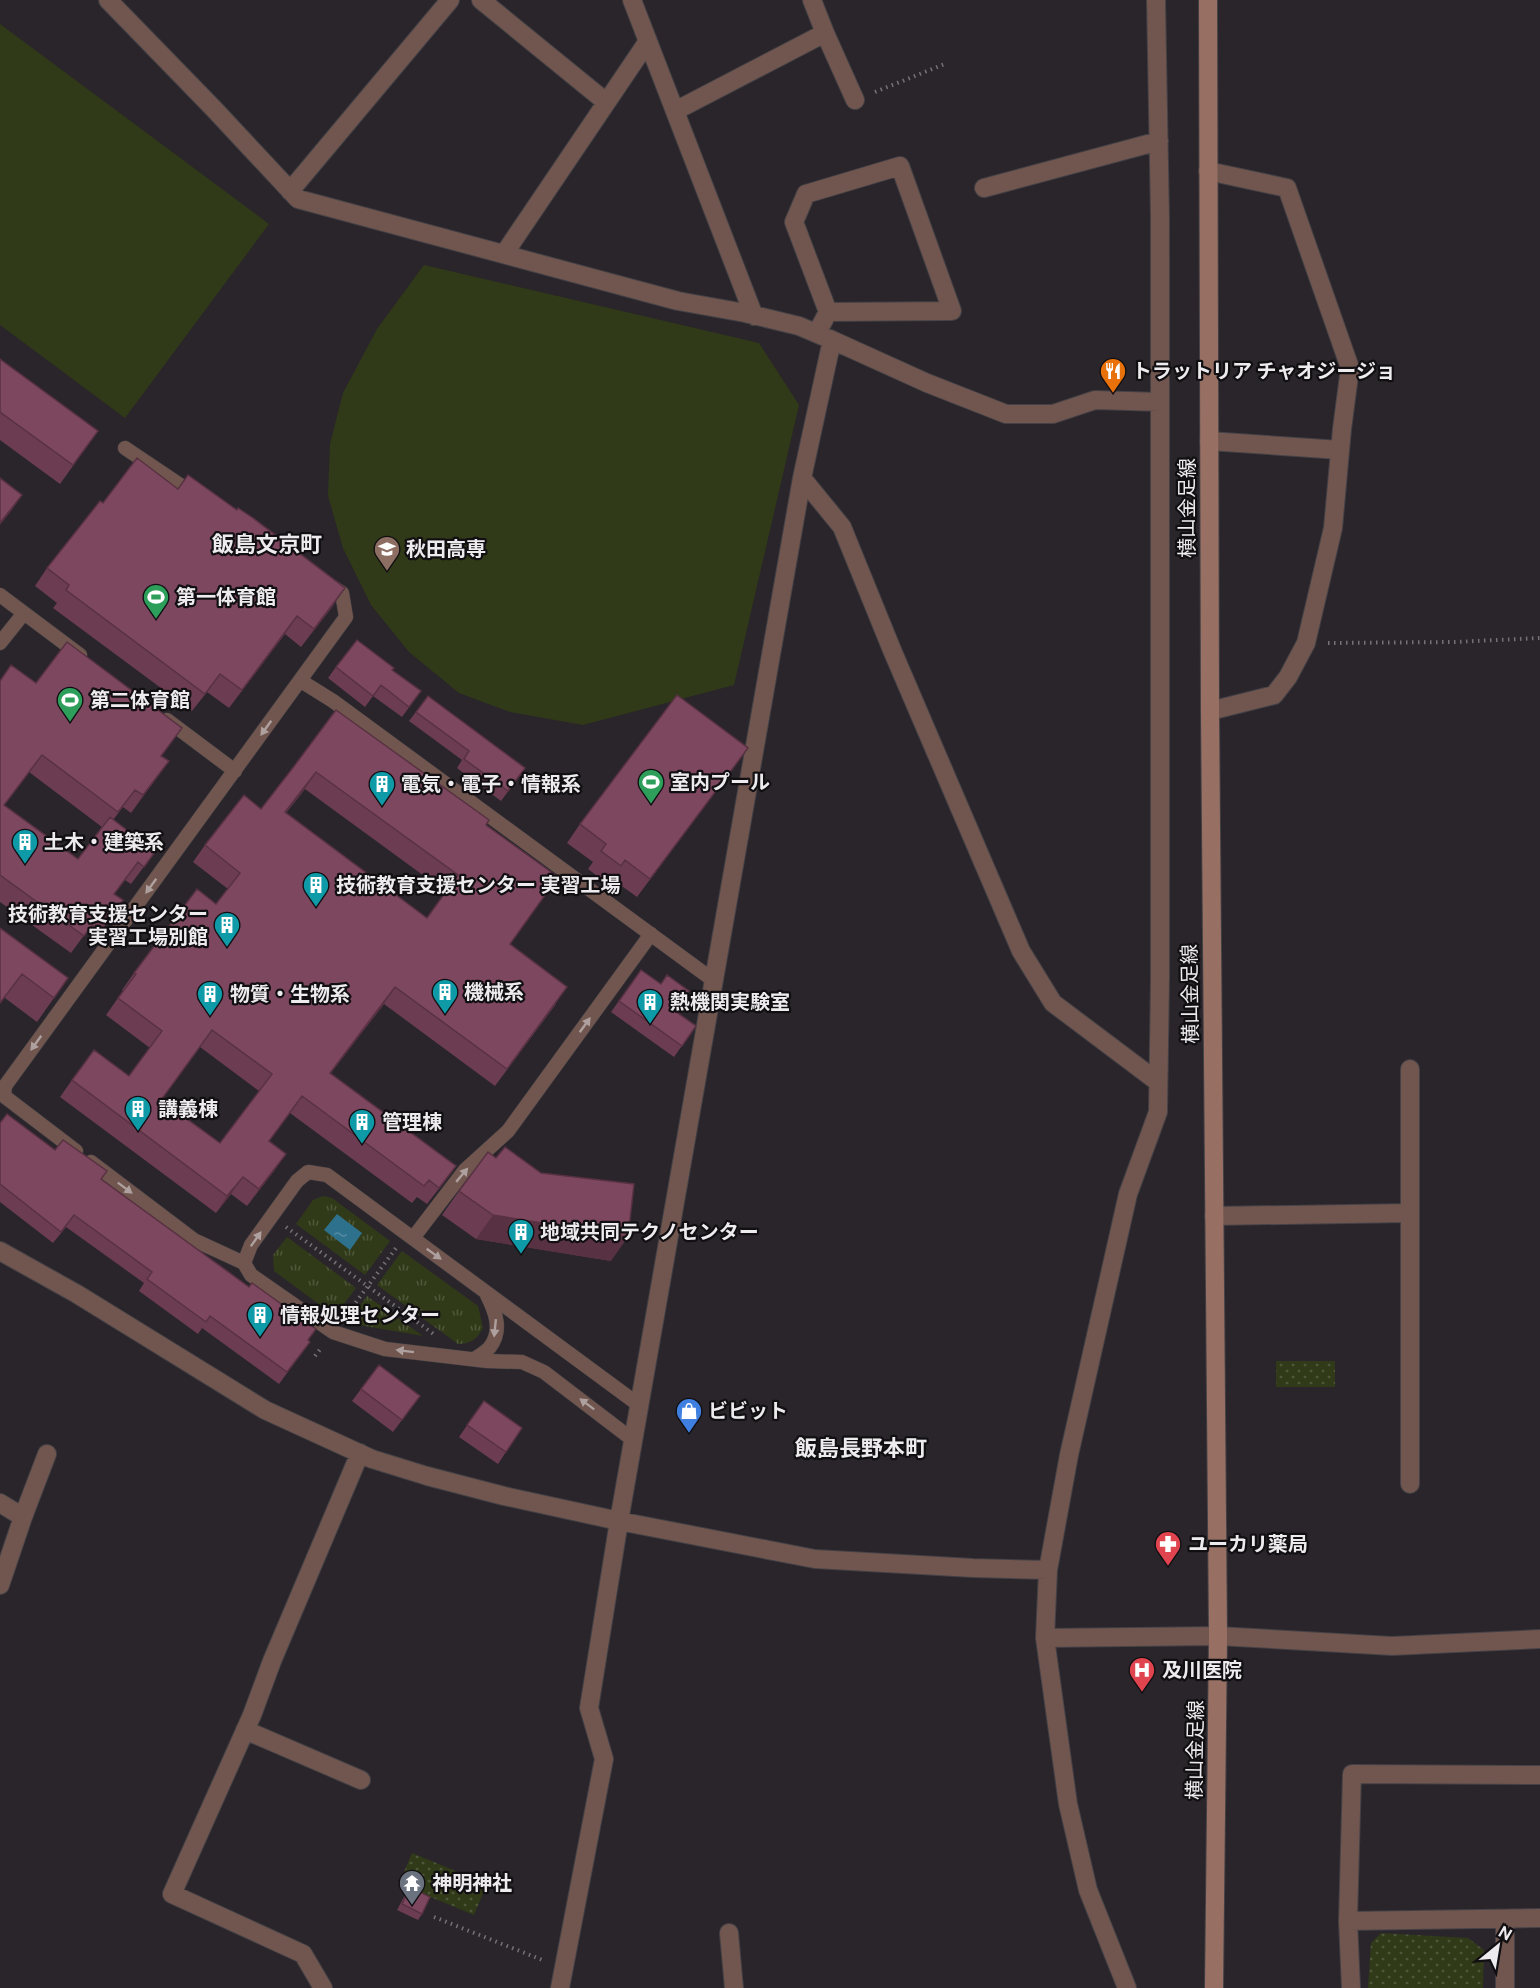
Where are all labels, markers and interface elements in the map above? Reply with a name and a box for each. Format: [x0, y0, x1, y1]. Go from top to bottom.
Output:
restaurant icon: トラットリア チャオジージョ [1098, 356, 1128, 394]
place label: トラットリア チャオジージョ [1132, 359, 1396, 383]
street label: 横山金足線 [1175, 458, 1199, 558]
district label: 飯島文京町 [211, 531, 322, 557]
school or university icon: 秋田高専 [372, 534, 402, 572]
place label: 秋田高専 [406, 537, 486, 561]
sports icon: 第一体育館 [141, 582, 171, 620]
place label: 第一体育館 [176, 585, 276, 609]
sports icon: 第二体育館 [55, 685, 85, 723]
place label: 第二体育館 [90, 688, 190, 712]
one-way arrow [261, 721, 273, 736]
sports icon: 室内プール [636, 767, 666, 805]
building icon: 電気・電子・情報系 [367, 769, 397, 807]
place label: 室内プール [670, 770, 770, 794]
place label: 電気・電子・情報系 [401, 772, 581, 796]
building icon: 土木・建築系 [10, 827, 40, 865]
place label: 土木・建築系 [44, 830, 164, 854]
building icon: 技術教育支援センター 実習工場 [301, 870, 331, 908]
place label: 技術教育支援センター 実習工場 [336, 873, 621, 897]
one-way arrow [146, 878, 158, 893]
place label: 技術教育支援センター 実習工場別館 [8, 902, 208, 949]
building icon: 技術教育支援センター 実習工場別館 [212, 910, 242, 948]
street label: 横山金足線 [1177, 944, 1203, 1044]
building icon: 機械系 [430, 977, 460, 1015]
building icon: 物質・生物系 [195, 979, 225, 1017]
place label: 機械系 [464, 980, 524, 1004]
place label: 物質・生物系 [230, 982, 350, 1006]
building icon: 熱機関実験室 [635, 987, 665, 1025]
place label: 熱機関実験室 [670, 990, 790, 1014]
one-way arrow [579, 1018, 591, 1034]
one-way arrow [30, 1035, 43, 1051]
building icon: 講義棟 [123, 1094, 153, 1132]
place label: 講義棟 [158, 1097, 218, 1121]
building icon: 管理棟 [347, 1107, 377, 1145]
place label: 管理棟 [382, 1110, 442, 1134]
one-way arrow [455, 1168, 467, 1183]
one-way arrow [117, 1182, 133, 1194]
building icon: 地域共同テクノセンター [506, 1217, 536, 1255]
place label: 地域共同テクノセンター [540, 1220, 759, 1244]
one-way arrow [250, 1230, 261, 1247]
one-way arrow [426, 1248, 442, 1260]
building icon: 情報処理センター [245, 1300, 275, 1338]
place label: 情報処理センター [280, 1303, 440, 1327]
one-way arrow [490, 1319, 500, 1338]
one-way arrow [395, 1346, 414, 1356]
shop icon: ビビット [674, 1396, 704, 1434]
one-way arrow [579, 1399, 594, 1411]
place label: ビビット [708, 1399, 788, 1423]
district label: 飯島長野本町 [794, 1435, 927, 1461]
pharmacy icon: ユーカリ薬局 [1153, 1529, 1183, 1567]
place label: ユーカリ薬局 [1188, 1532, 1308, 1556]
hospital icon: 及川医院 [1127, 1655, 1157, 1693]
place label: 及川医院 [1162, 1658, 1242, 1682]
street label: 横山金足線 [1182, 1700, 1208, 1800]
temple icon: 神明神社 [397, 1868, 427, 1906]
place label: 神明神社 [432, 1871, 512, 1895]
north arrow [1468, 1916, 1528, 1976]
text: N [1495, 1922, 1515, 1945]

